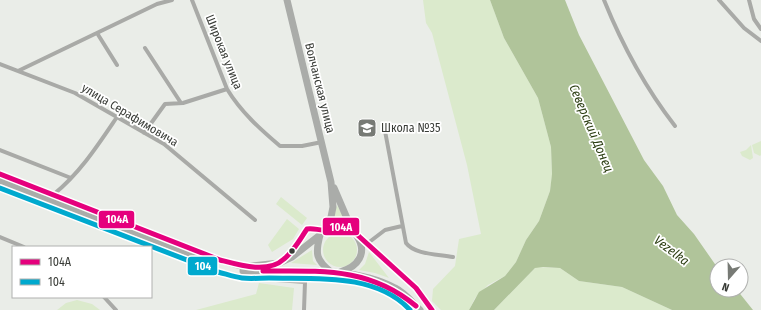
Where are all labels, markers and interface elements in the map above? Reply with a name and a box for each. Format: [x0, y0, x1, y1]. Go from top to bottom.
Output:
street label: Широкая улица [203, 13, 245, 91]
street label: Волчанская улица [302, 41, 338, 135]
street label: улица Серафимовича [79, 81, 181, 149]
water label: Северский Донец [566, 82, 617, 174]
school or university icon: Школа №35 [356, 117, 378, 139]
place label: Школа №35 [381, 121, 441, 135]
line badge: 104А [98, 210, 135, 229]
text: 104А [106, 213, 129, 226]
line badge: 104А [322, 217, 360, 236]
text: 104А [330, 221, 353, 234]
water label: Vezelka [651, 232, 692, 269]
legend [12, 246, 152, 298]
unlabelled marker [287, 246, 297, 256]
text: 104А [48, 255, 72, 269]
line badge: 104 [187, 256, 218, 276]
north arrow [709, 258, 749, 298]
text: 104 [195, 260, 211, 273]
text: 104 [48, 275, 65, 289]
text: N [720, 280, 731, 294]

